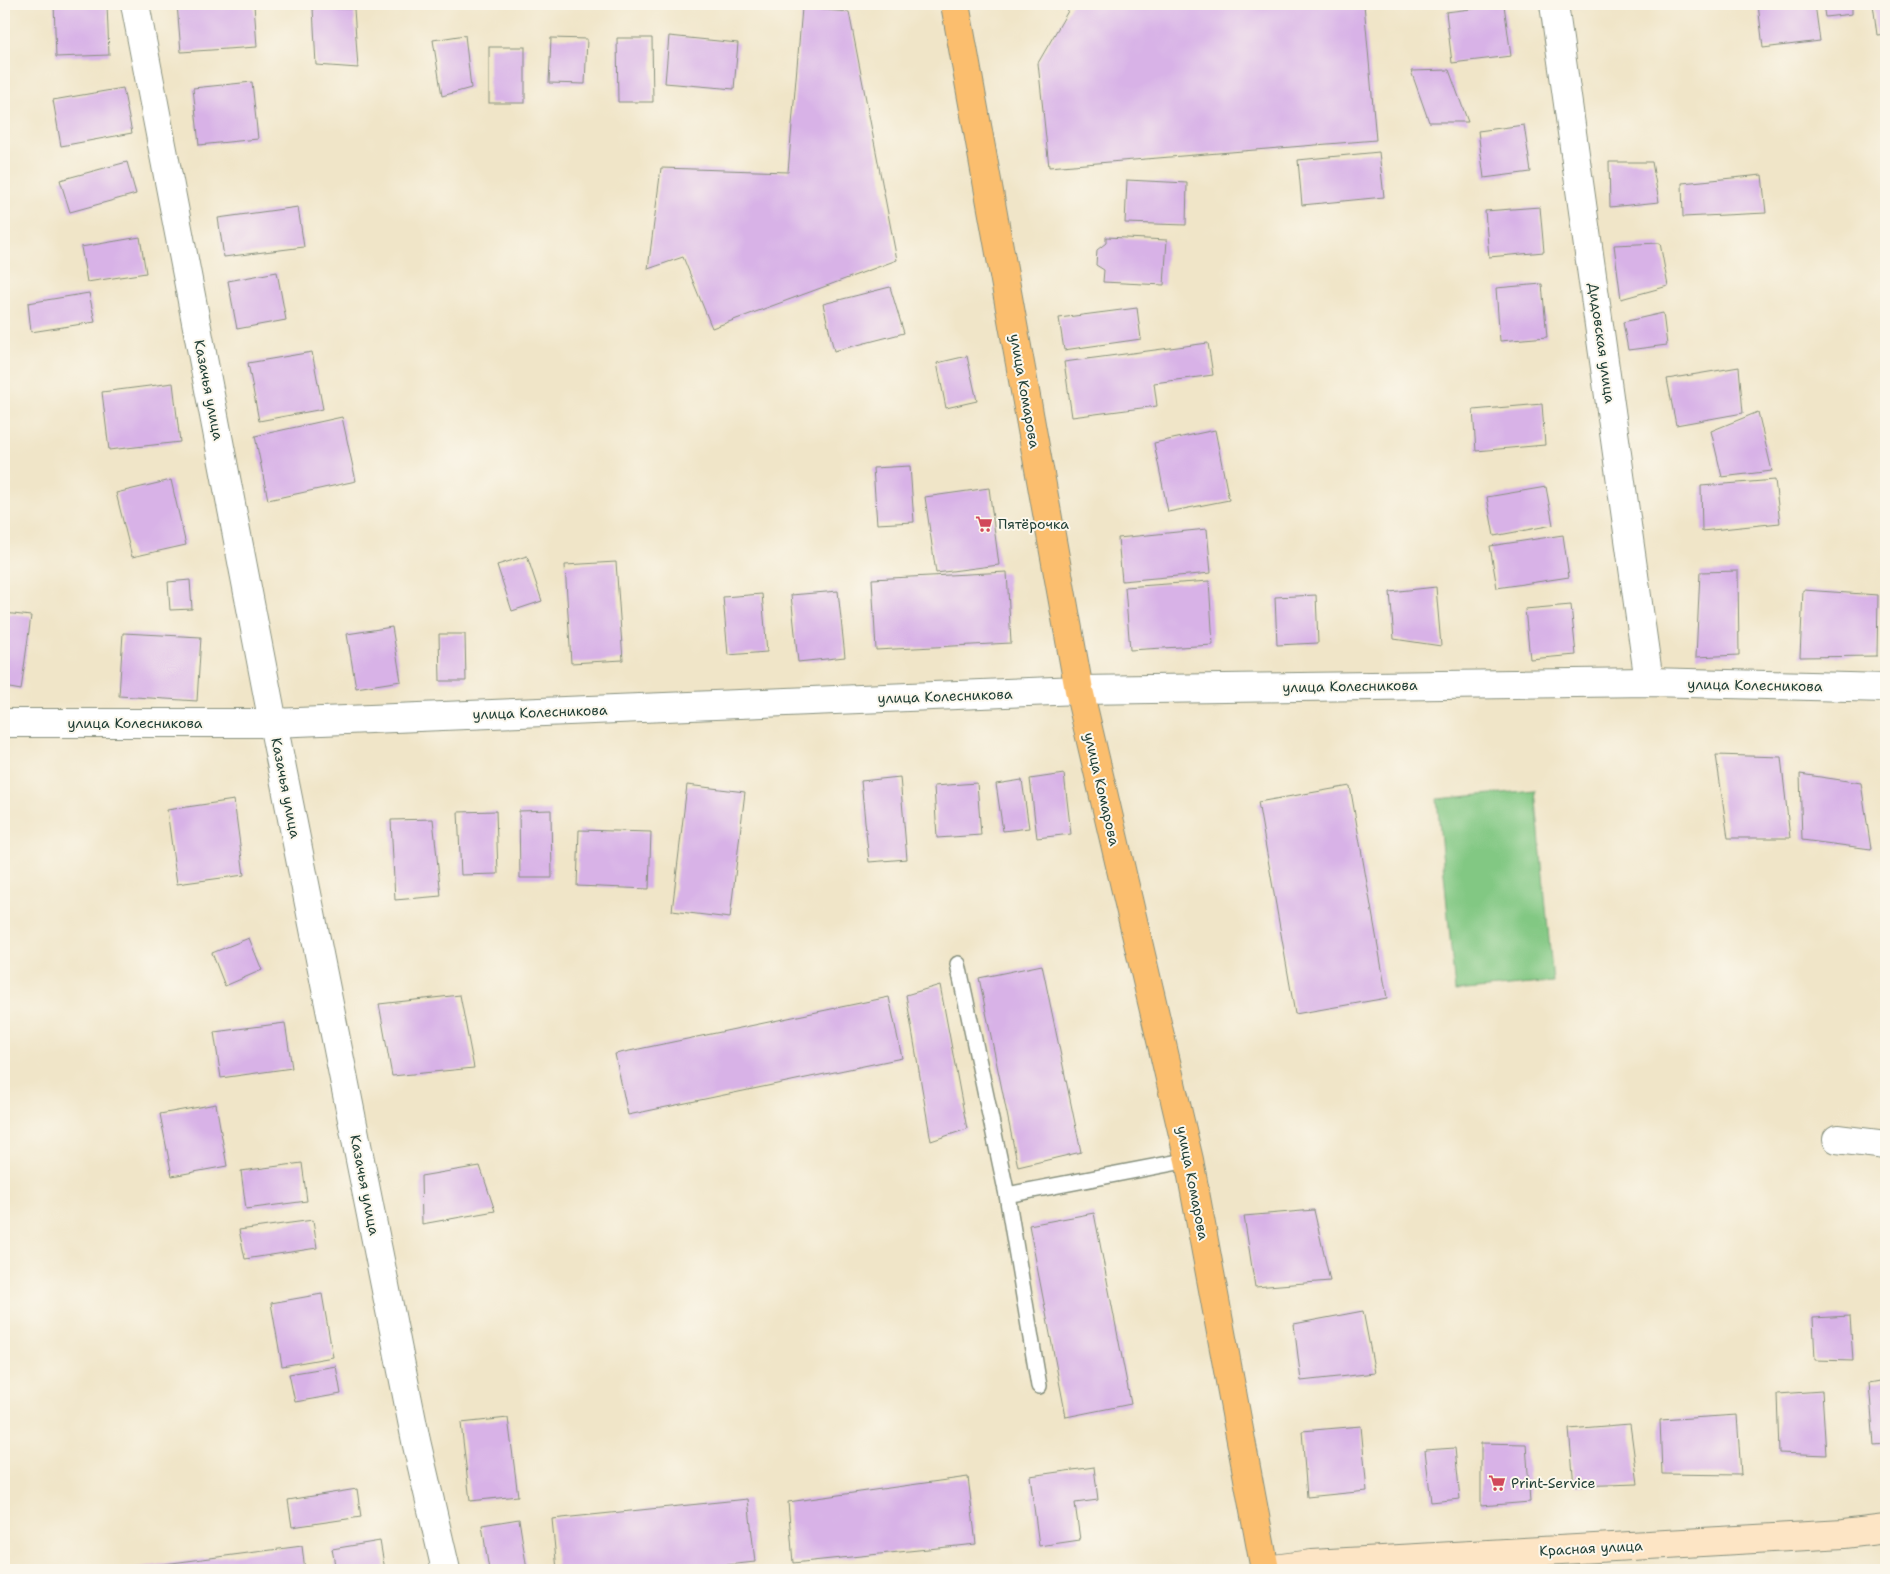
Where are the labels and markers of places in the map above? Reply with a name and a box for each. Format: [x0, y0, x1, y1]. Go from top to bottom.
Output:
supermarket icon: Пятёрочка [974, 514, 994, 534]
place label: Пятёрочка [998, 515, 1069, 533]
supermarket icon: Print-Service [1487, 1473, 1507, 1493]
place label: Print-Service [1511, 1474, 1595, 1492]

